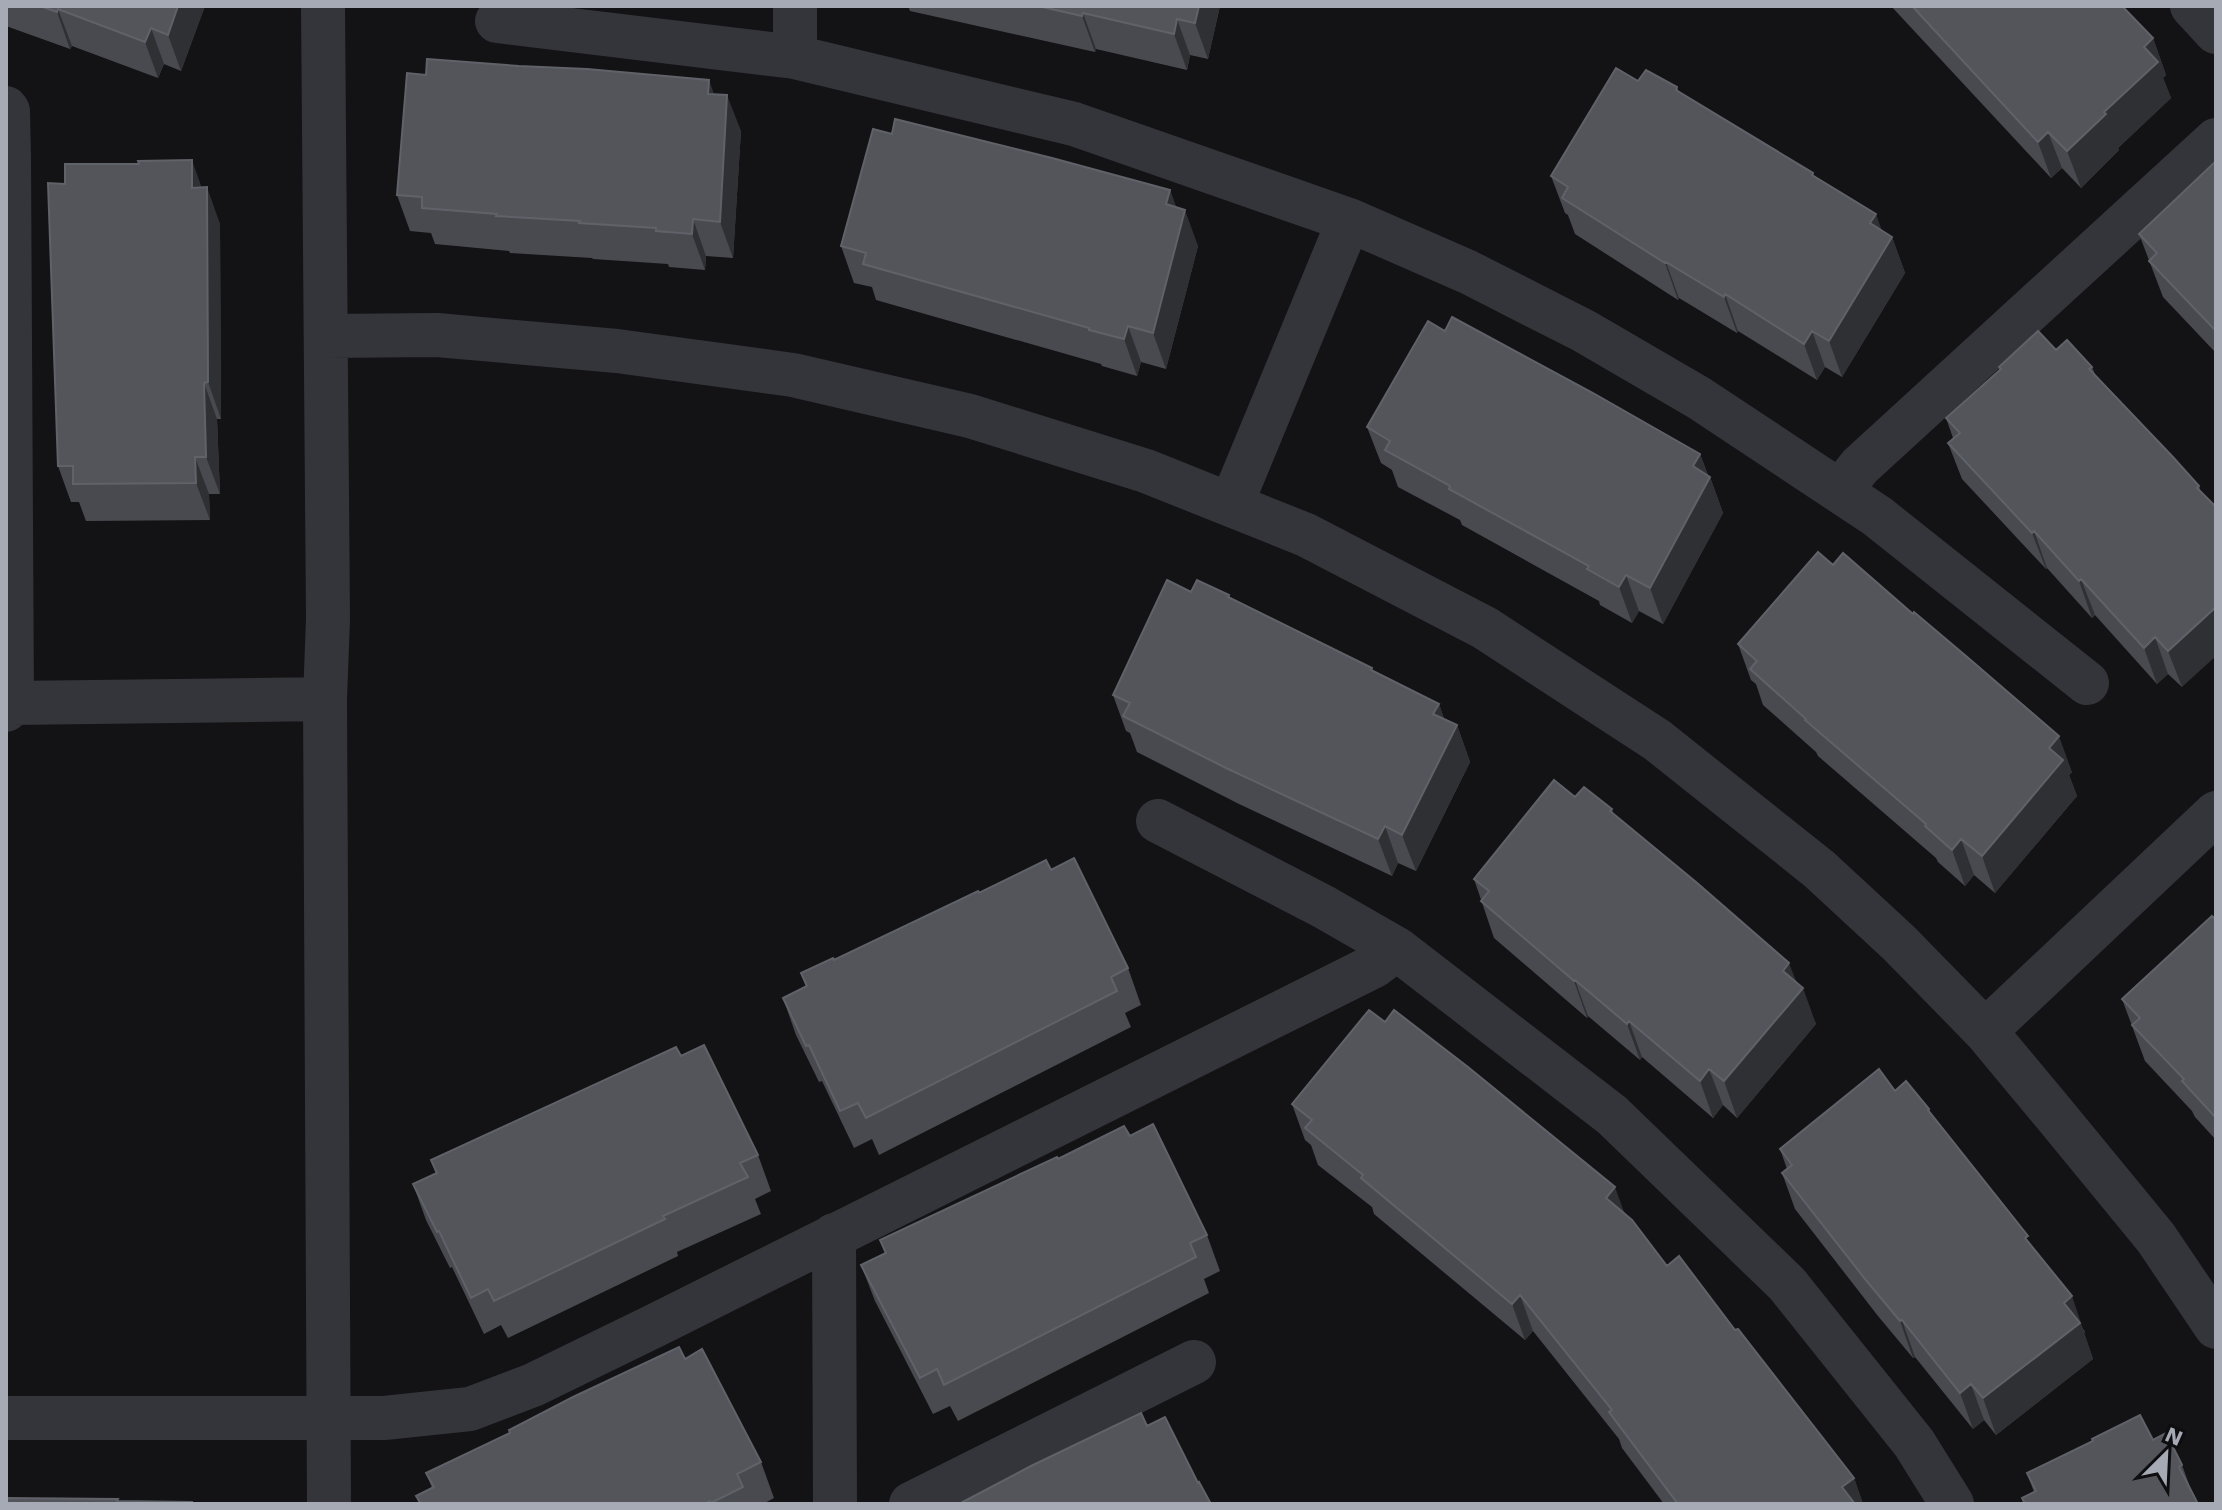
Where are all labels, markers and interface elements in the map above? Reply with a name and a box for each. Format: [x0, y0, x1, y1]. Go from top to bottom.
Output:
north arrow [2126, 1414, 2206, 1494]
text: N [2161, 1421, 2186, 1451]

